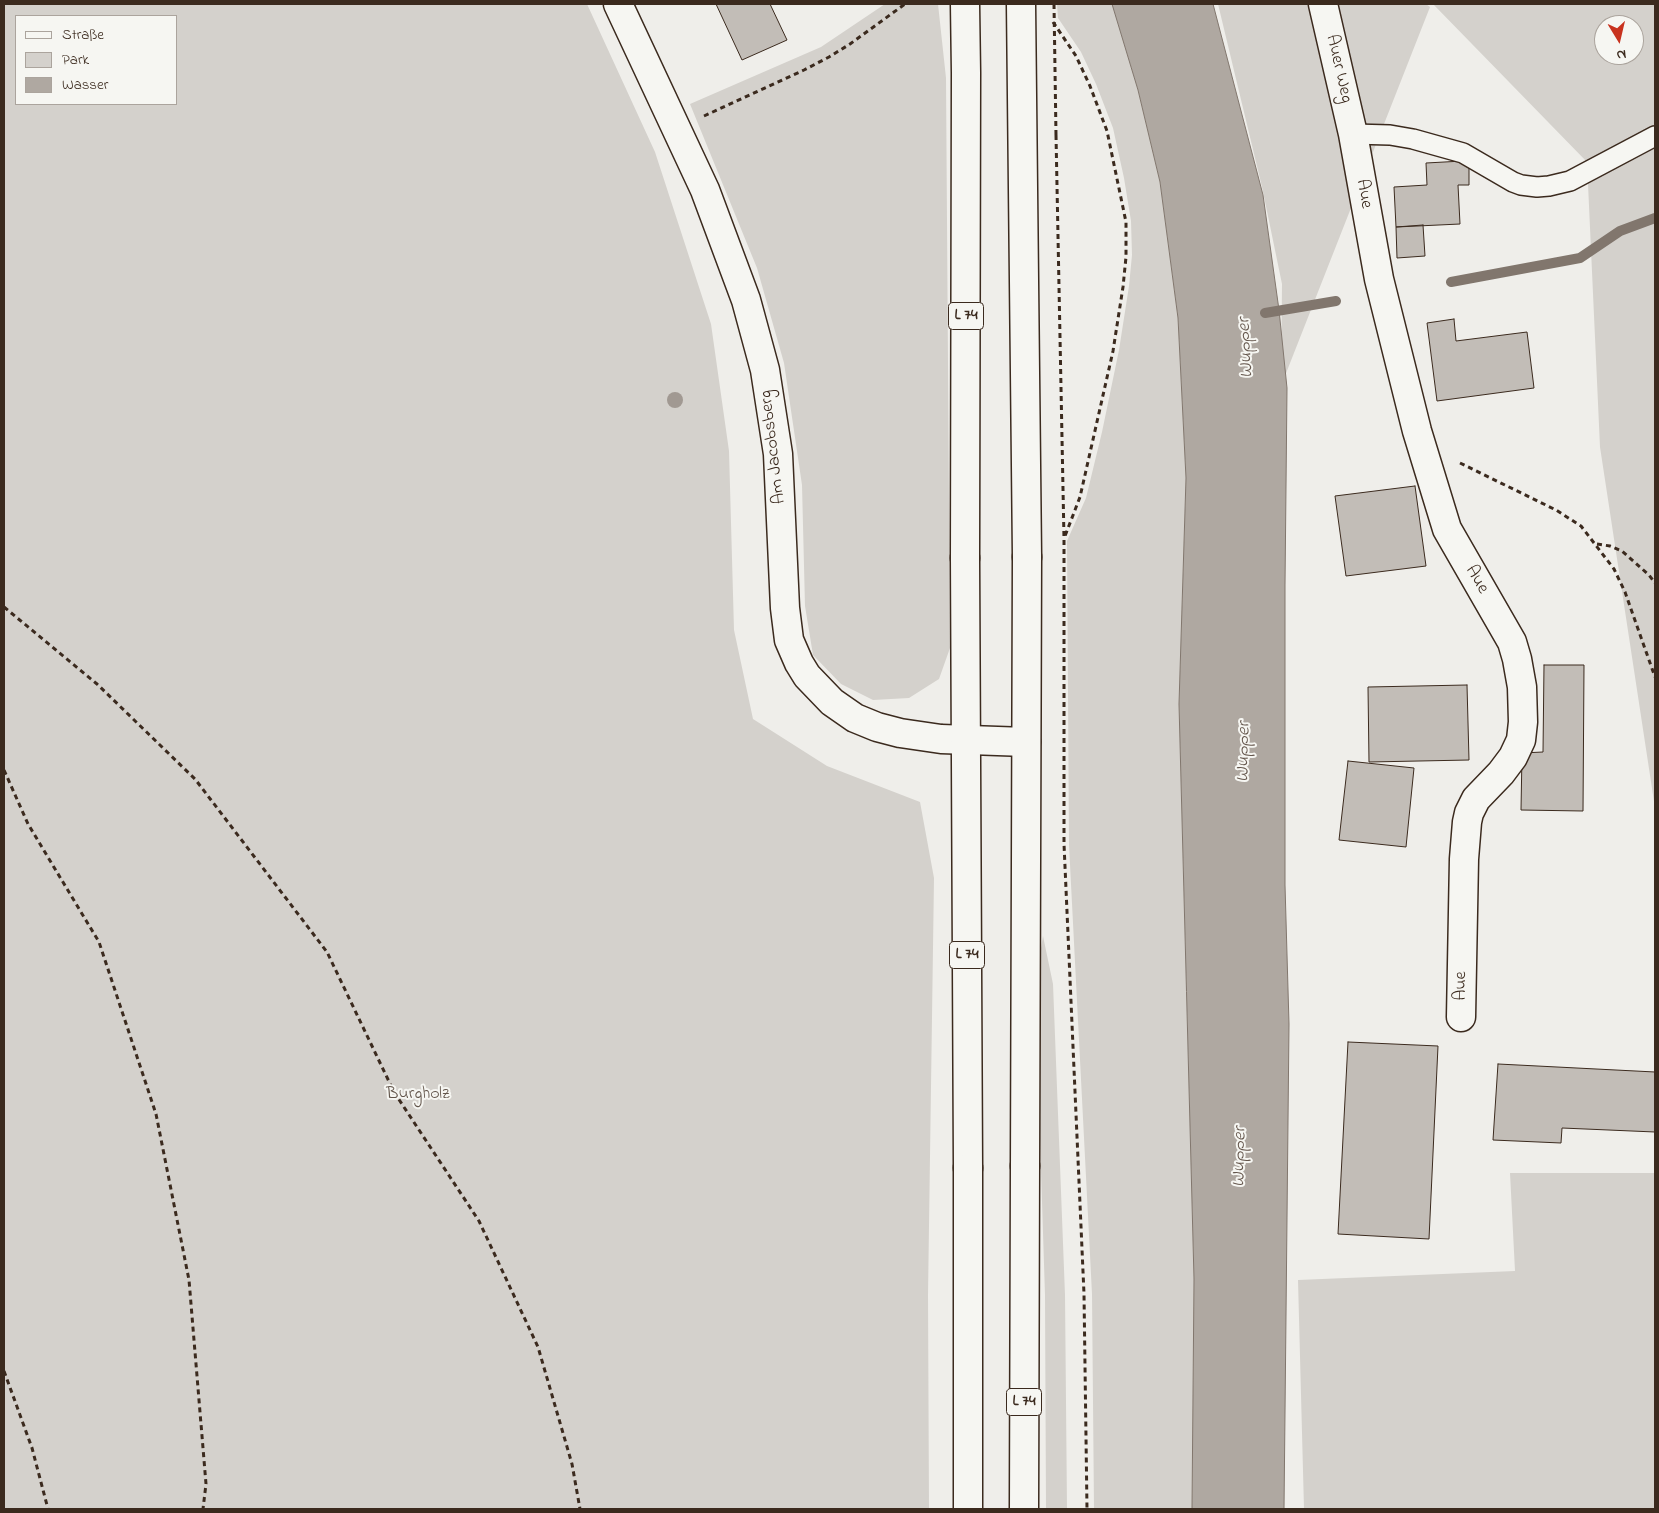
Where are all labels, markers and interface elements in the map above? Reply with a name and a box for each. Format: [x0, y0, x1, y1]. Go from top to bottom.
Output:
legend [15, 15, 178, 105]
north arrow [1594, 15, 1644, 65]
text: Straße [62, 24, 104, 46]
street label: Auer Weg [1320, 33, 1356, 105]
text: N [1615, 43, 1628, 65]
text: Park [62, 49, 89, 71]
text: Wasser [62, 74, 108, 96]
street label: Aue [1350, 178, 1376, 210]
road number: L 74 [948, 302, 984, 330]
water label: Wupper [1234, 317, 1260, 379]
street label: Am Jacobsberg [756, 389, 792, 505]
street label: Aue [1459, 562, 1493, 598]
water label: Wupper [1233, 722, 1257, 782]
road number: L 74 [950, 942, 984, 968]
street label: Aue [1451, 971, 1473, 1001]
park label: Burgholz [386, 1084, 450, 1106]
water label: Wupper [1229, 1127, 1253, 1187]
road number: L 74 [1006, 1388, 1042, 1415]

